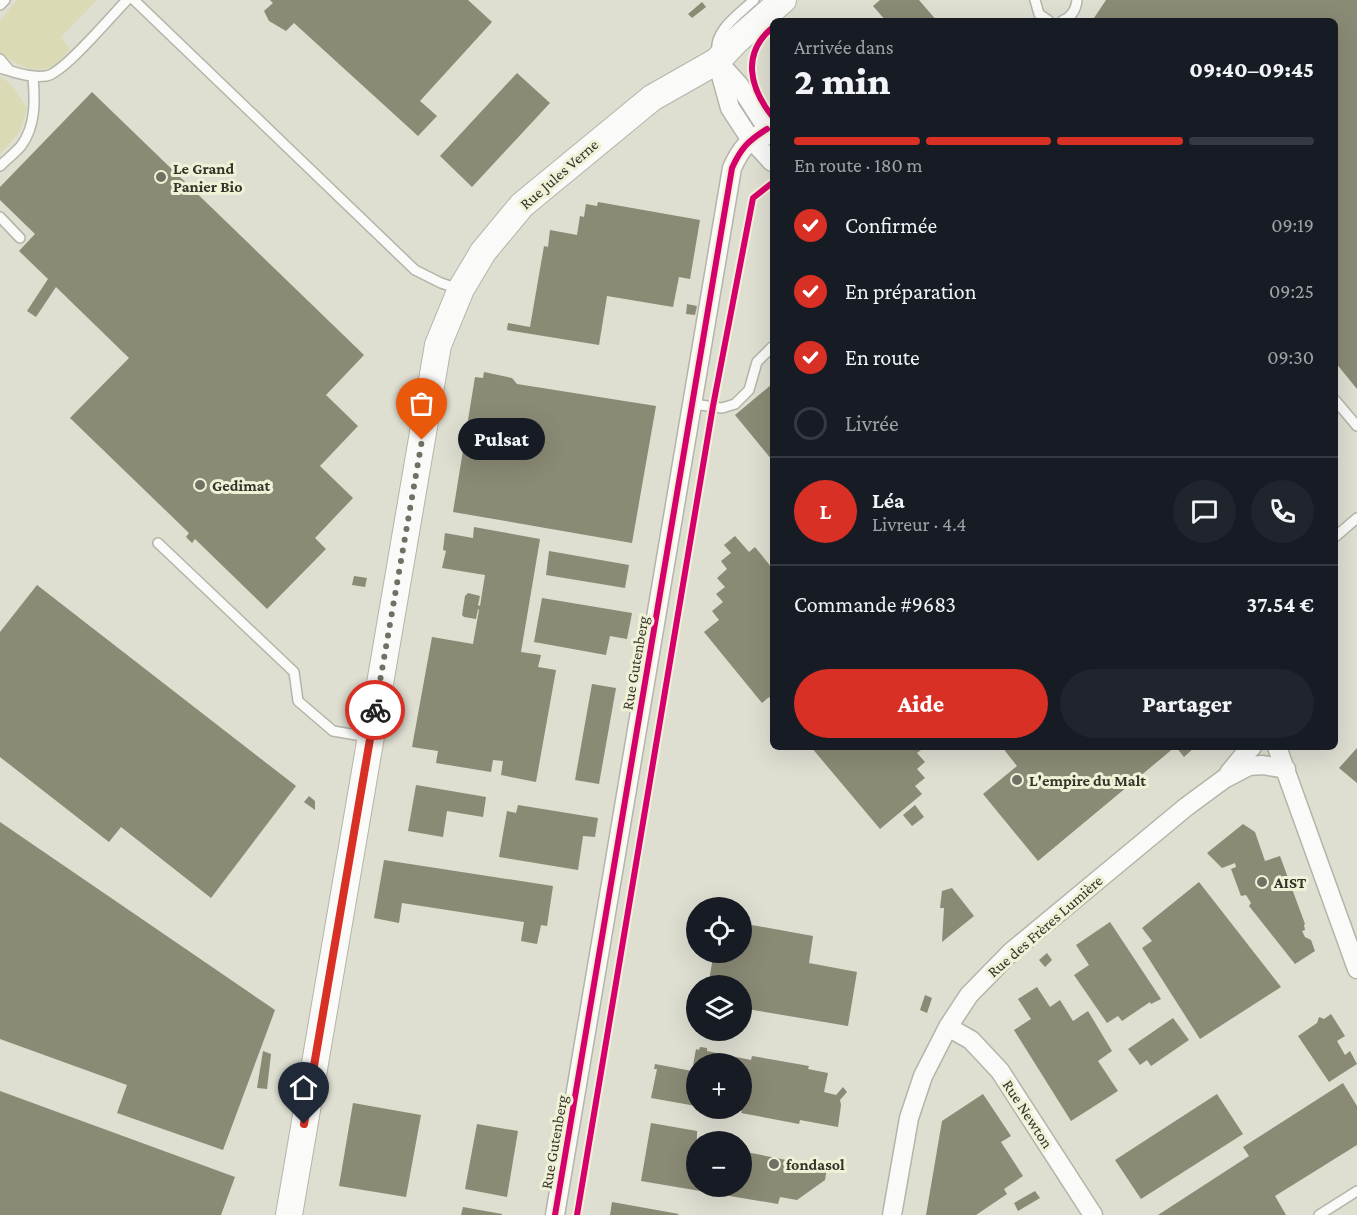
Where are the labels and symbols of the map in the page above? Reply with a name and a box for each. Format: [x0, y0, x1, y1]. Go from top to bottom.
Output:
street label: Rue Jules Verne [517, 136, 602, 213]
place label: Le Grand Panier Bio [173, 160, 243, 195]
marker: Le Grand Panier Bio [154, 170, 168, 184]
pin [396, 378, 447, 440]
callout: Pulsat [458, 419, 545, 461]
place label: Gedimat [212, 477, 270, 494]
marker: Gedimat [193, 478, 207, 492]
street label: Rue Gutenberg [618, 614, 653, 711]
courier [345, 680, 405, 740]
place label: L'empire du Malt [1029, 772, 1146, 789]
marker: L'empire du Malt [1010, 773, 1024, 787]
street label: Rue des Frères Lumière [984, 872, 1106, 980]
place label: AIST [1273, 874, 1307, 891]
marker: AIST [1255, 875, 1269, 889]
pin [278, 1062, 329, 1124]
street label: Rue Newton [1000, 1077, 1057, 1152]
street label: Rue Gutenberg [537, 1093, 572, 1190]
place label: fondasol [786, 1156, 845, 1173]
marker: fondasol [767, 1157, 781, 1171]

